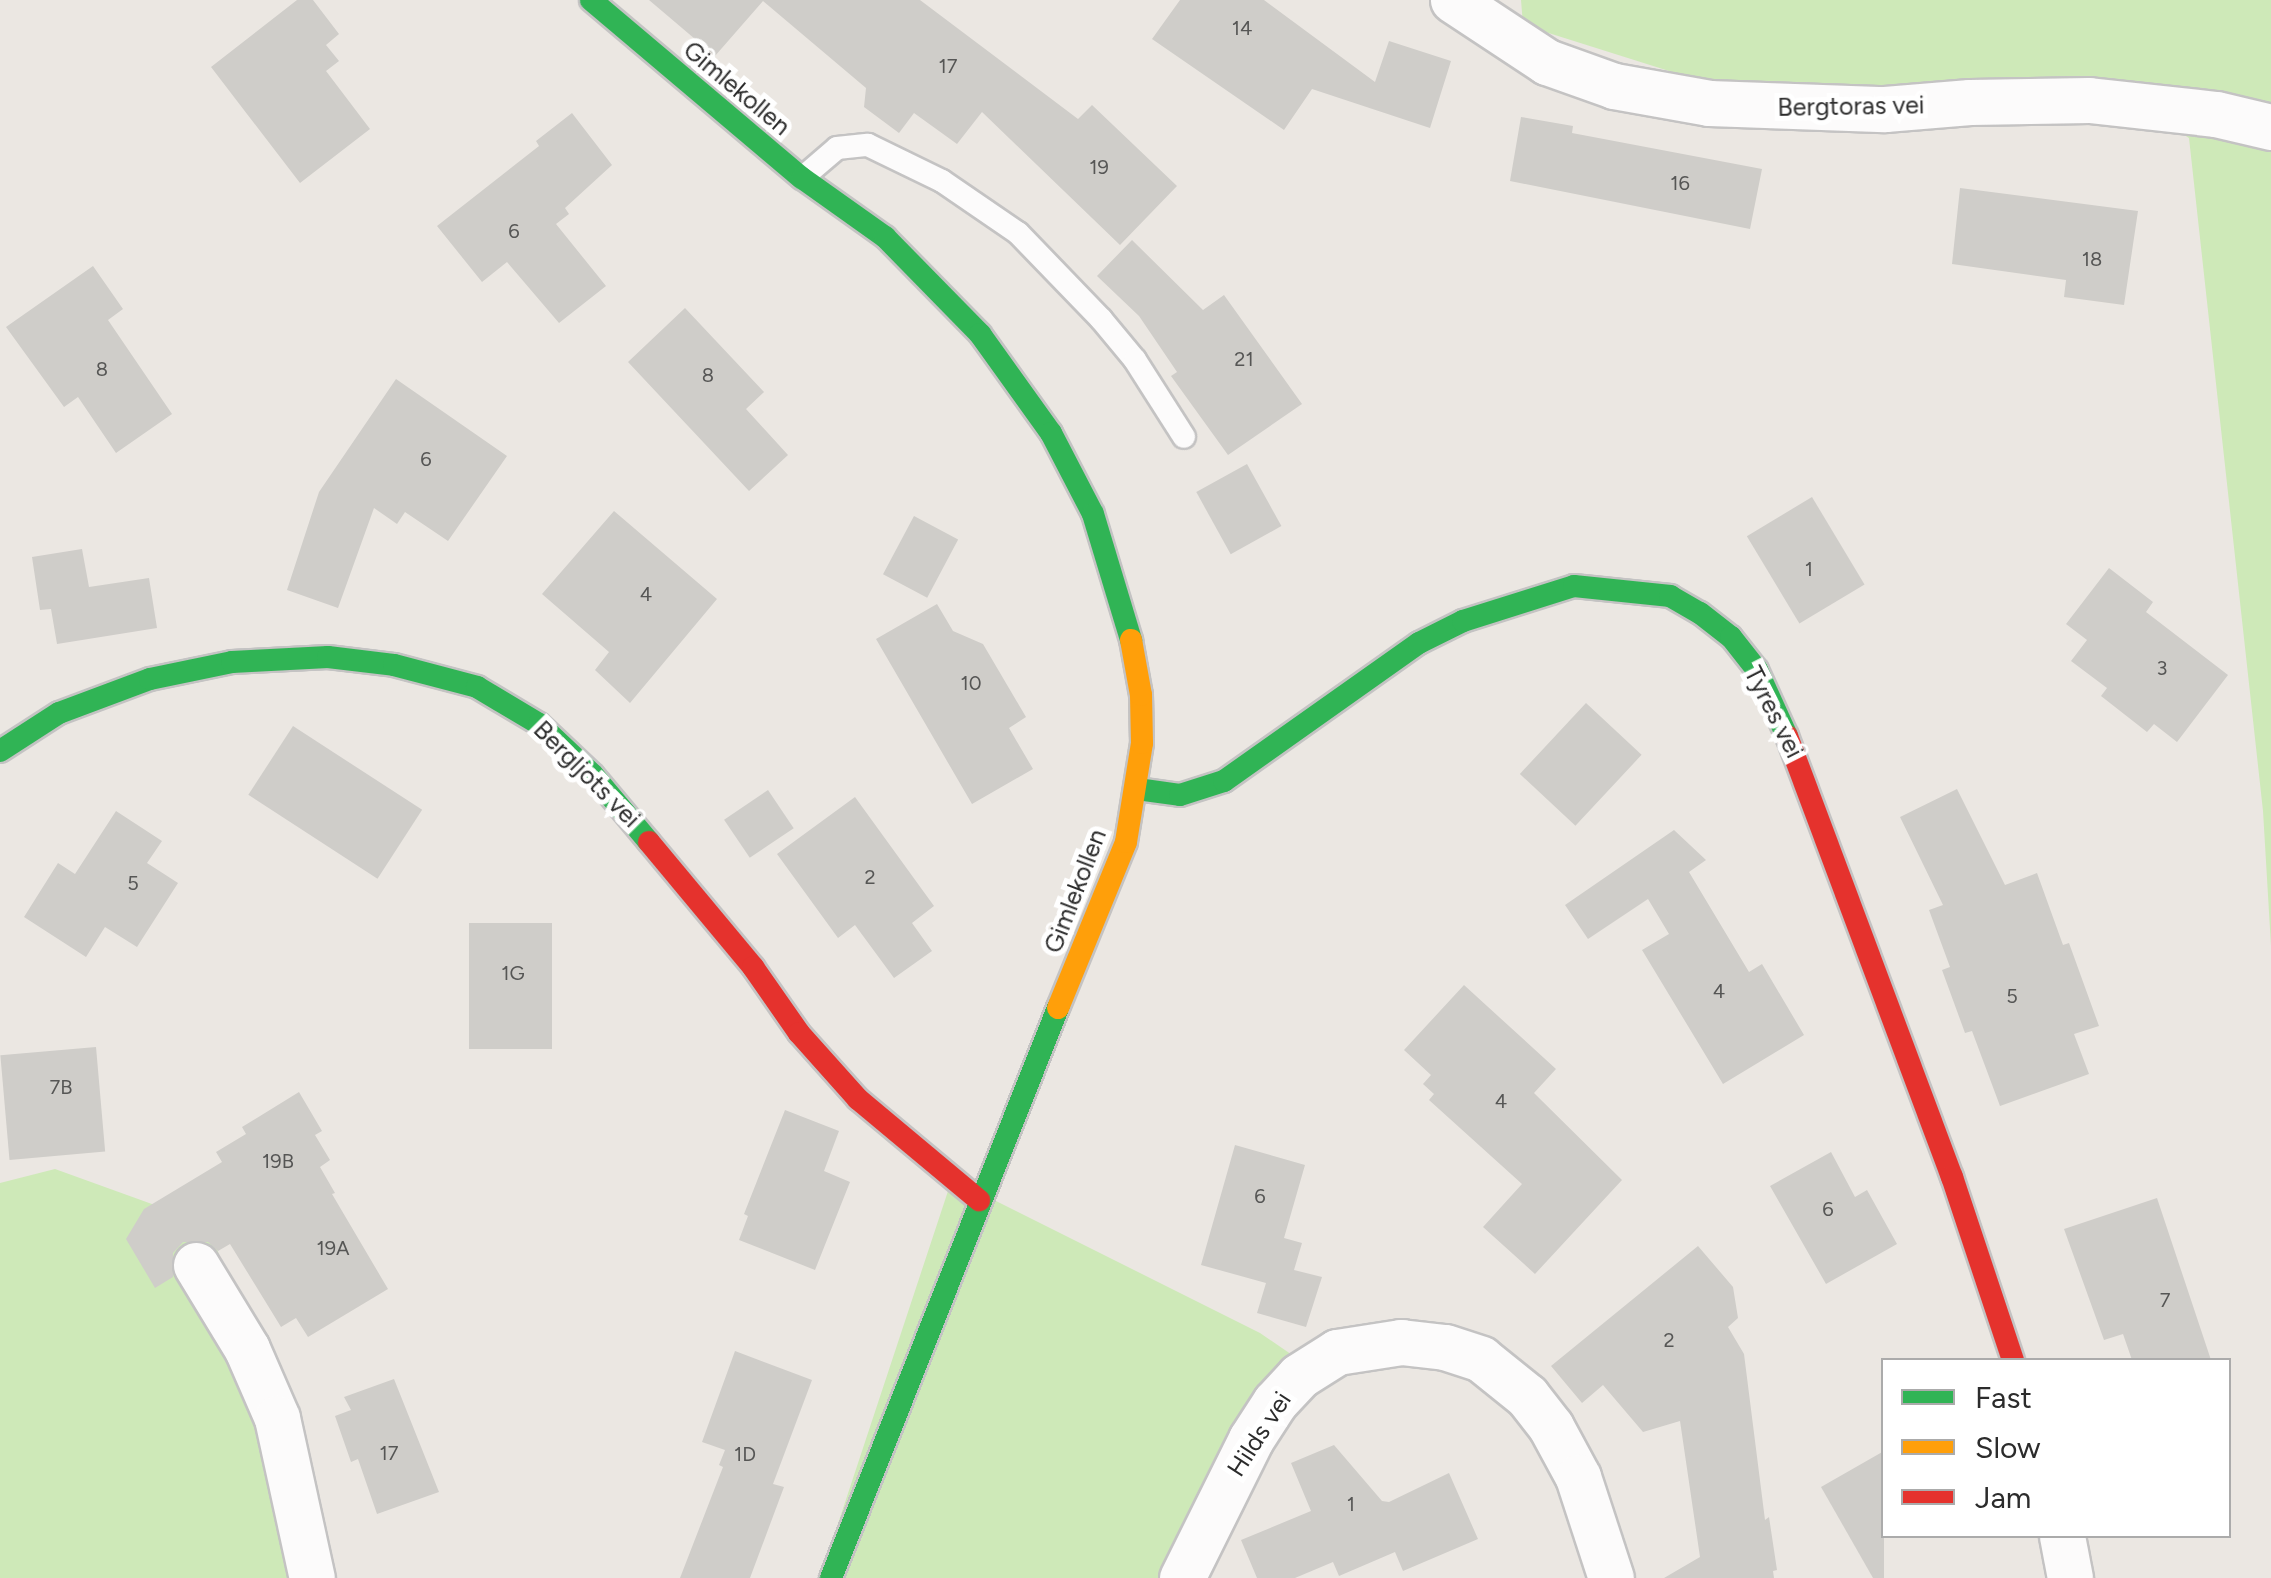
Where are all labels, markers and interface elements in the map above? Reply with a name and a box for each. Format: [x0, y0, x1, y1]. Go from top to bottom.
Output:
house number: 14 [1232, 16, 1252, 40]
street label: Gimlekollen [677, 35, 797, 141]
house number: 17 [939, 54, 957, 78]
street label: Bergtoras vei [1777, 90, 1925, 122]
house number: 19 [1089, 155, 1109, 179]
house number: 16 [1670, 171, 1690, 195]
house number: 6 [508, 219, 520, 243]
house number: 18 [2082, 247, 2102, 271]
house number: 21 [1234, 347, 1254, 371]
house number: 8 [96, 357, 108, 381]
house number: 8 [702, 363, 714, 387]
house number: 6 [420, 447, 432, 471]
house number: 1 [1805, 557, 1813, 581]
house number: 4 [640, 582, 652, 606]
house number: 3 [2157, 656, 2167, 680]
street label: Tyres vei [1738, 661, 1810, 763]
house number: 10 [960, 671, 982, 695]
street label: Bergljots vei [528, 715, 646, 833]
street label: Gimlekollen [1038, 825, 1112, 957]
house number: 2 [864, 865, 876, 889]
house number: 5 [127, 871, 139, 895]
house number: 1G [501, 961, 525, 985]
house number: 4 [1713, 979, 1725, 1003]
house number: 5 [2006, 984, 2018, 1008]
house number: 7B [50, 1075, 72, 1099]
house number: 4 [1495, 1089, 1507, 1113]
house number: 19B [262, 1149, 294, 1173]
house number: 6 [1254, 1184, 1266, 1208]
house number: 6 [1822, 1197, 1834, 1221]
house number: 19A [316, 1236, 350, 1260]
house number: 7 [2160, 1288, 2170, 1312]
house number: 2 [1663, 1328, 1675, 1352]
legend [1881, 1358, 2231, 1538]
text: Fast [1975, 1379, 2032, 1416]
street label: Hilds vei [1221, 1386, 1297, 1482]
text: Slow [1975, 1429, 2041, 1466]
house number: 17 [380, 1441, 398, 1465]
house number: 1D [734, 1442, 756, 1466]
text: Jam [1975, 1479, 2031, 1516]
house number: 1 [1347, 1492, 1355, 1516]

